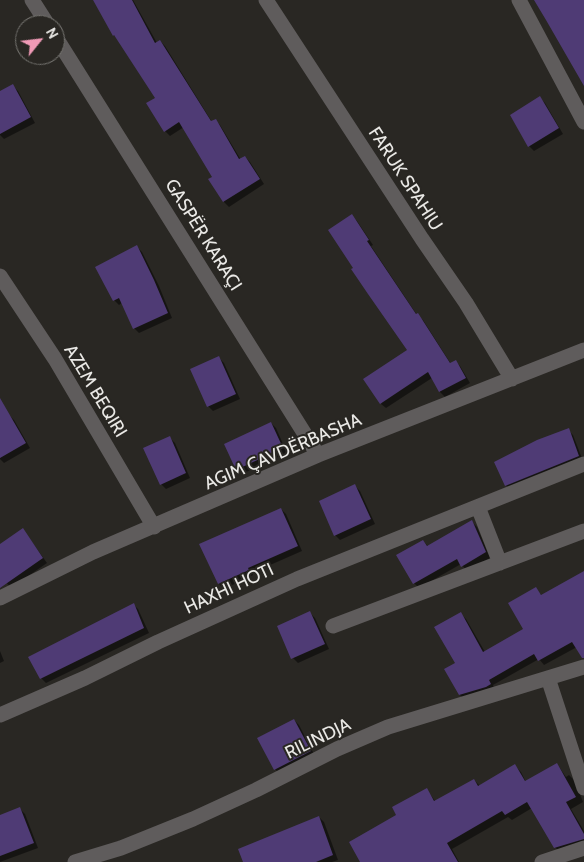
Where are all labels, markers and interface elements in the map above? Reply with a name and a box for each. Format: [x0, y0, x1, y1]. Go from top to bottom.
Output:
north arrow [15, 15, 65, 65]
text: N [42, 25, 63, 42]
street label: FARUK SPAHIU [363, 123, 447, 235]
street label: GASPËR KARAÇI [160, 175, 246, 295]
street label: AZEM BEQIRI [59, 341, 131, 441]
street label: AGIM ÇAVDËRBASHA [201, 409, 365, 495]
street label: HAXHI HOTI [181, 559, 277, 619]
street label: RILINDJA [282, 714, 354, 764]

